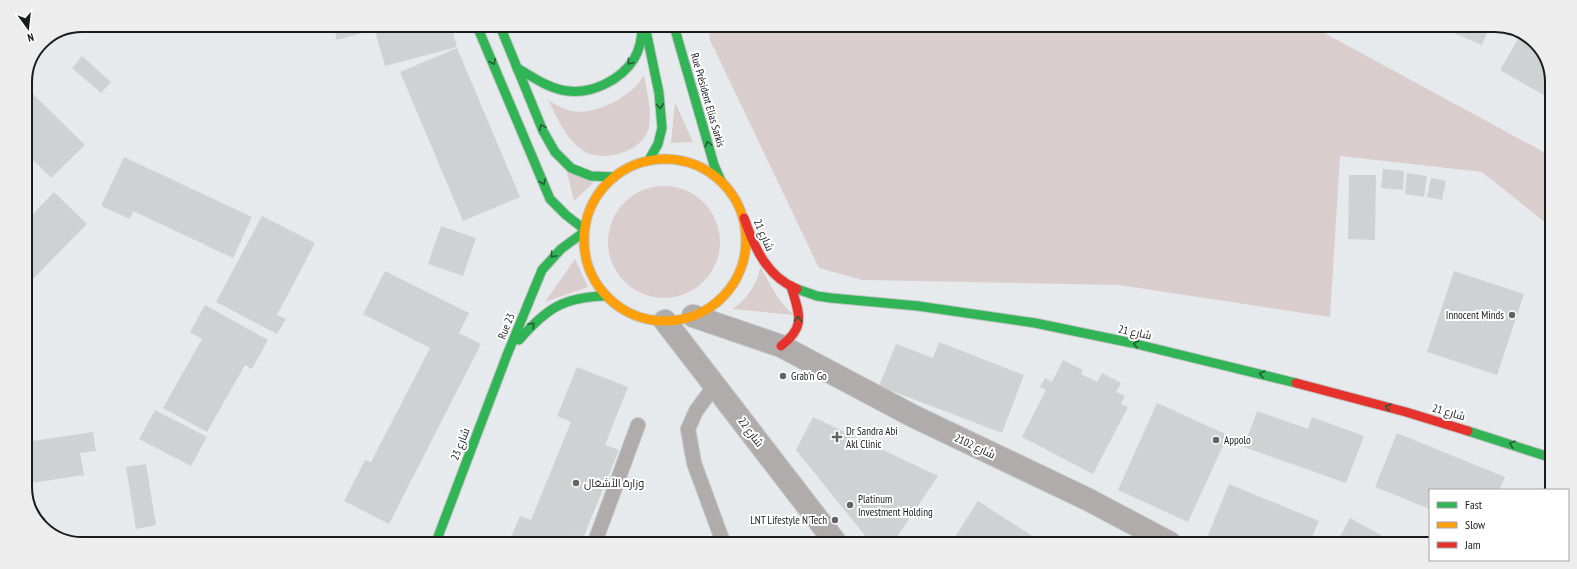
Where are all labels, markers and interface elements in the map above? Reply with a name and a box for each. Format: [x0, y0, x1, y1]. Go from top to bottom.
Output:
north arrow [8, 8, 48, 48]
text: N [26, 30, 35, 45]
street label: Rue Président Elias Sarkis [688, 51, 728, 149]
one-way arrow [488, 58, 496, 65]
one-way arrow [628, 58, 635, 65]
one-way arrow [655, 103, 664, 109]
one-way arrow [538, 124, 546, 131]
one-way arrow [705, 141, 713, 147]
one-way arrow [538, 177, 546, 185]
street label: شارع 21 [750, 217, 777, 254]
one-way arrow [550, 251, 557, 258]
place label: Innocent Minds [1446, 308, 1504, 322]
marker: Innocent Minds [1507, 310, 1517, 320]
street label: Rue 23 [494, 311, 518, 341]
one-way arrow [793, 316, 802, 322]
one-way arrow [527, 322, 535, 330]
street label: شارع 21 [1117, 322, 1153, 343]
one-way arrow [1132, 341, 1139, 349]
place label: Grab'n Go [791, 369, 827, 383]
marker: Grab'n Go [778, 371, 788, 381]
one-way arrow [1259, 371, 1265, 379]
street label: شارع 21 [1431, 401, 1467, 424]
one-way arrow [1384, 404, 1391, 412]
street label: شارع 22 [735, 414, 767, 450]
place label: Dr Sandra Abi Akl Clinic [846, 424, 898, 451]
street label: شارع 23 [447, 426, 473, 463]
street label: شارع 2102 [952, 430, 998, 462]
marker: Dr Sandra Abi Akl Clinic [831, 431, 843, 443]
place label: Appolo [1224, 433, 1251, 447]
marker: Appolo [1211, 435, 1221, 445]
one-way arrow [1509, 440, 1516, 449]
place label: وزارة الأشغال [584, 476, 644, 490]
marker: وزارة الأشغال [571, 478, 581, 488]
legend [1429, 489, 1569, 561]
place label: Platinum Investment Holding [858, 492, 933, 519]
text: Fast [1465, 497, 1483, 512]
marker: Platinum Investment Holding [845, 500, 855, 510]
place label: LNT Lifestyle N'Tech [750, 513, 827, 527]
marker: LNT Lifestyle N'Tech [830, 515, 840, 525]
text: Slow [1465, 517, 1486, 532]
text: Jam [1464, 537, 1481, 552]

